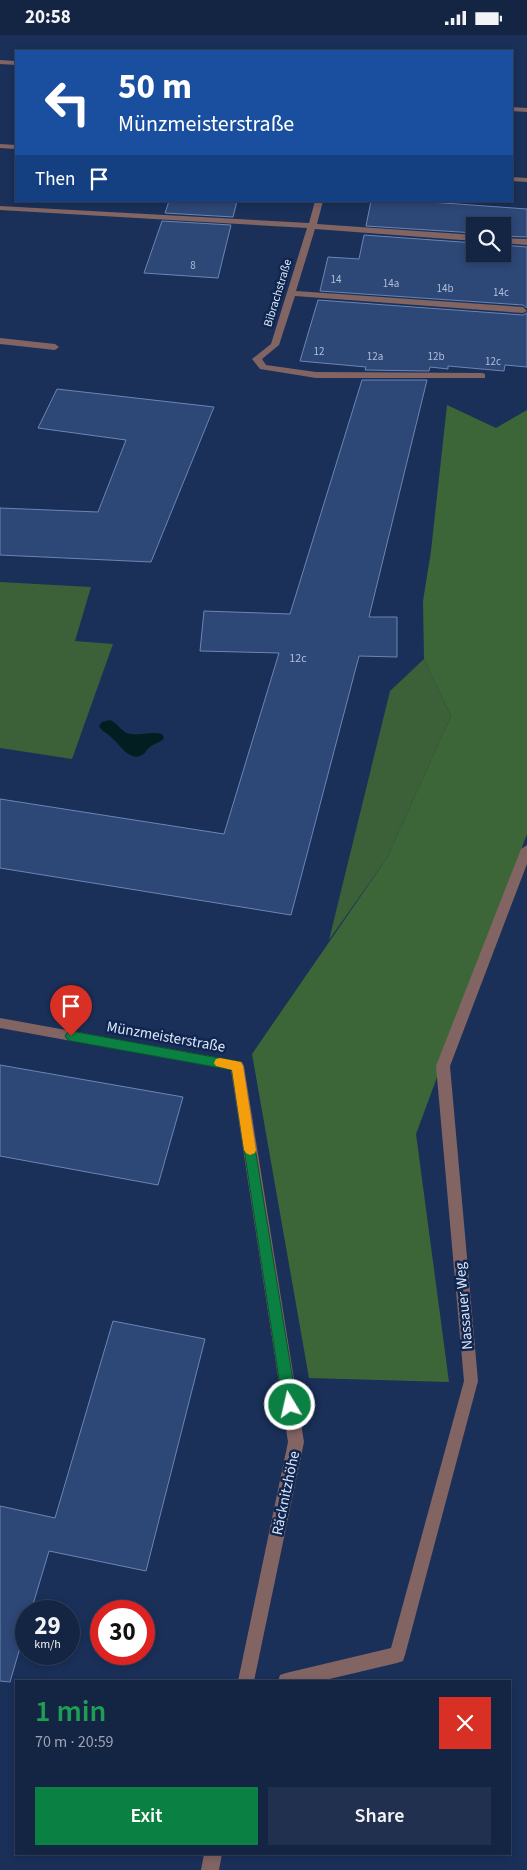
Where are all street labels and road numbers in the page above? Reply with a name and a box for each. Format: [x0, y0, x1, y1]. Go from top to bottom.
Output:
street label: Bibrachstraße [260, 257, 296, 329]
street label: Münzmeisterstraße [105, 1016, 227, 1058]
street label: Nassauer Weg [450, 1261, 478, 1351]
street label: Räcknitzhöhe [267, 1449, 305, 1537]

